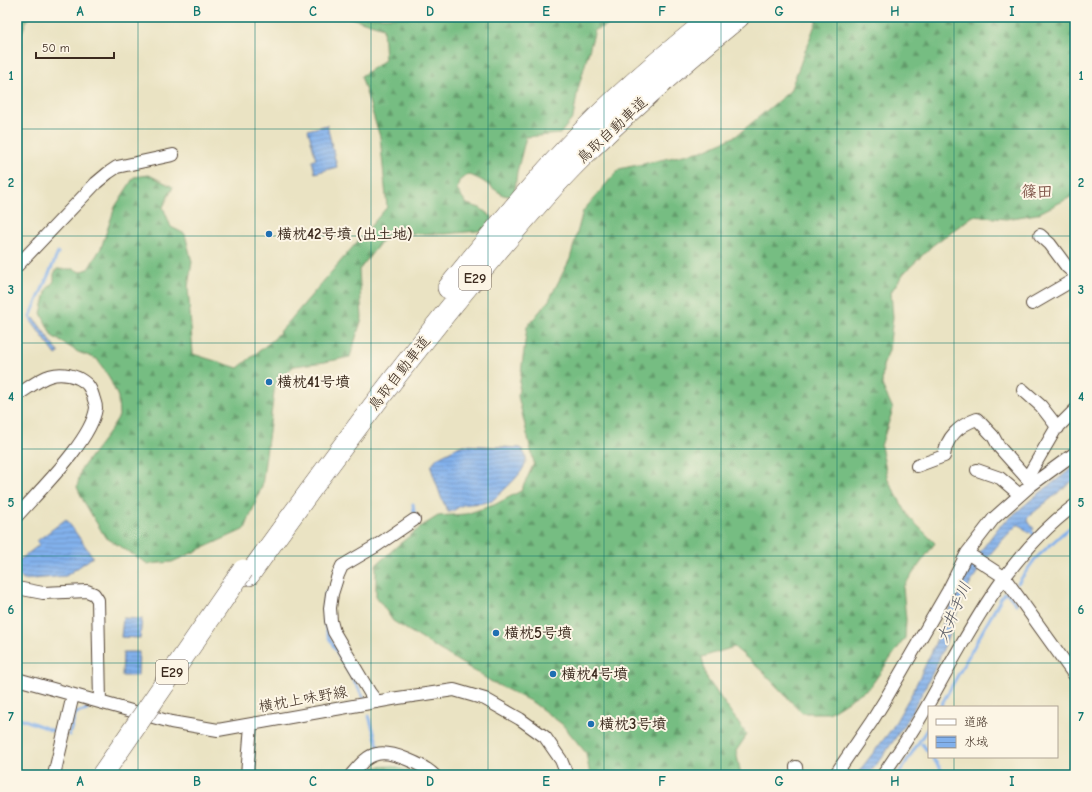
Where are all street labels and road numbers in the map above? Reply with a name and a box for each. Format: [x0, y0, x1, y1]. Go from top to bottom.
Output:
street label: 鳥取自動車道 [573, 93, 651, 167]
road number: E29 [459, 266, 491, 290]
street label: 鳥取自動車道 [364, 332, 434, 414]
road number: E29 [156, 660, 188, 684]
street label: 横枕上味野線 [257, 682, 349, 716]

